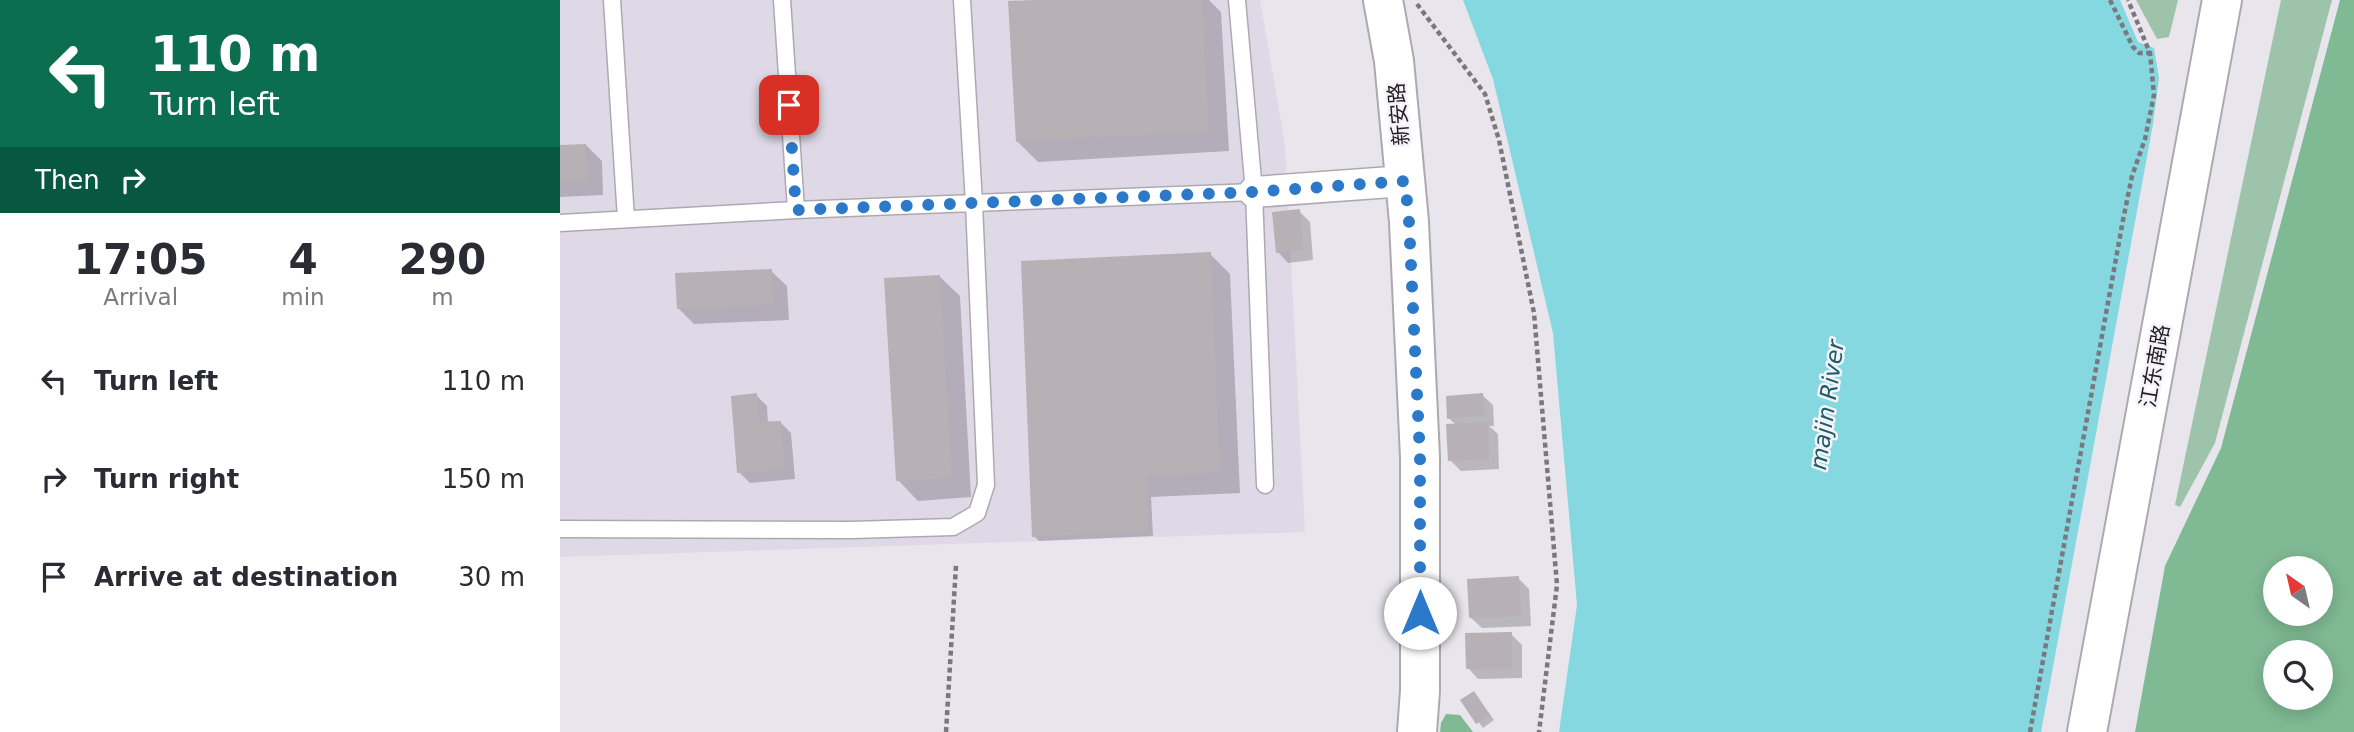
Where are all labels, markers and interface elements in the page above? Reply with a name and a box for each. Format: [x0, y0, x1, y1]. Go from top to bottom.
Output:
text: 110 m [150, 26, 320, 83]
icon: left [35, 28, 126, 119]
pin [759, 75, 819, 135]
street label: 新安路 [1384, 82, 1414, 146]
text: Turn left [150, 85, 280, 123]
icon: arrive [770, 86, 808, 124]
icon: right [114, 161, 152, 199]
text: Then [35, 165, 100, 195]
text: 17:05 [74, 235, 208, 284]
text: 4 [288, 235, 318, 284]
text: 290 [399, 235, 486, 284]
text: Arrival [103, 284, 178, 310]
text: min [281, 284, 325, 310]
text: m [431, 284, 454, 310]
street label: 江东南路 [2136, 323, 2174, 409]
water label: majin River [1805, 337, 1849, 472]
icon: left [35, 362, 73, 400]
text: Turn left [94, 366, 218, 396]
text: 110 m [442, 366, 525, 396]
icon: right [35, 460, 73, 498]
text: Turn right [94, 464, 239, 494]
text: 150 m [442, 464, 525, 494]
north arrow [2263, 556, 2333, 626]
map controls [2263, 556, 2333, 710]
icon: arrive [35, 558, 73, 596]
text: Arrive at destination [94, 562, 398, 592]
text: 30 m [458, 562, 525, 592]
position arrow [1383, 576, 1457, 650]
button: search [2263, 640, 2333, 710]

